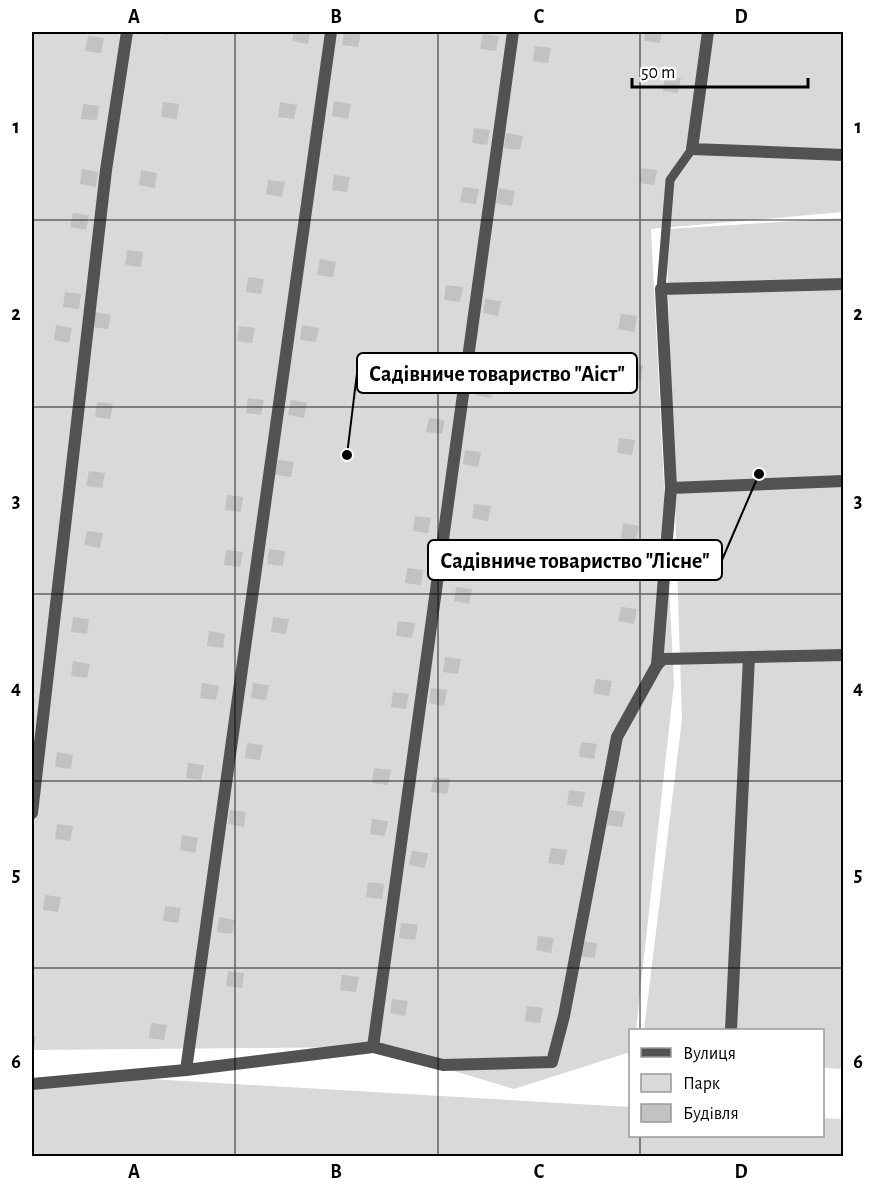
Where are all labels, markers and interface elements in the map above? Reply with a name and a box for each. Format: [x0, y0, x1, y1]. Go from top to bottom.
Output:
text: A [128, 7, 140, 27]
text: B [330, 7, 342, 27]
text: C [534, 7, 545, 27]
text: D [734, 7, 748, 27]
scale bar [632, 51, 808, 89]
text: 50 m [641, 64, 675, 82]
text: 1 [12, 117, 20, 137]
text: 1 [854, 117, 862, 137]
text: 2 [11, 304, 21, 324]
text: 2 [853, 304, 863, 324]
callout: Садівниче товариство "Аіст" [357, 353, 637, 393]
text: Садівниче товариство "Аіст" [369, 363, 625, 385]
text: 3 [12, 491, 20, 511]
text: 3 [854, 491, 862, 511]
callout: Садівниче товариство "Лісне" [428, 540, 722, 580]
text: Садівниче товариство "Лісне" [440, 550, 710, 572]
text: 4 [11, 678, 21, 698]
text: 4 [853, 678, 863, 698]
text: 5 [12, 865, 20, 885]
text: 5 [854, 865, 862, 885]
legend [629, 1029, 824, 1137]
text: Вулиця [683, 1045, 736, 1063]
text: 6 [11, 1052, 21, 1072]
text: 6 [853, 1052, 863, 1072]
text: Парк [683, 1075, 721, 1093]
text: Будівля [683, 1105, 739, 1123]
text: A [128, 1162, 140, 1182]
text: B [330, 1162, 342, 1182]
text: C [534, 1162, 545, 1182]
text: D [734, 1162, 748, 1182]

